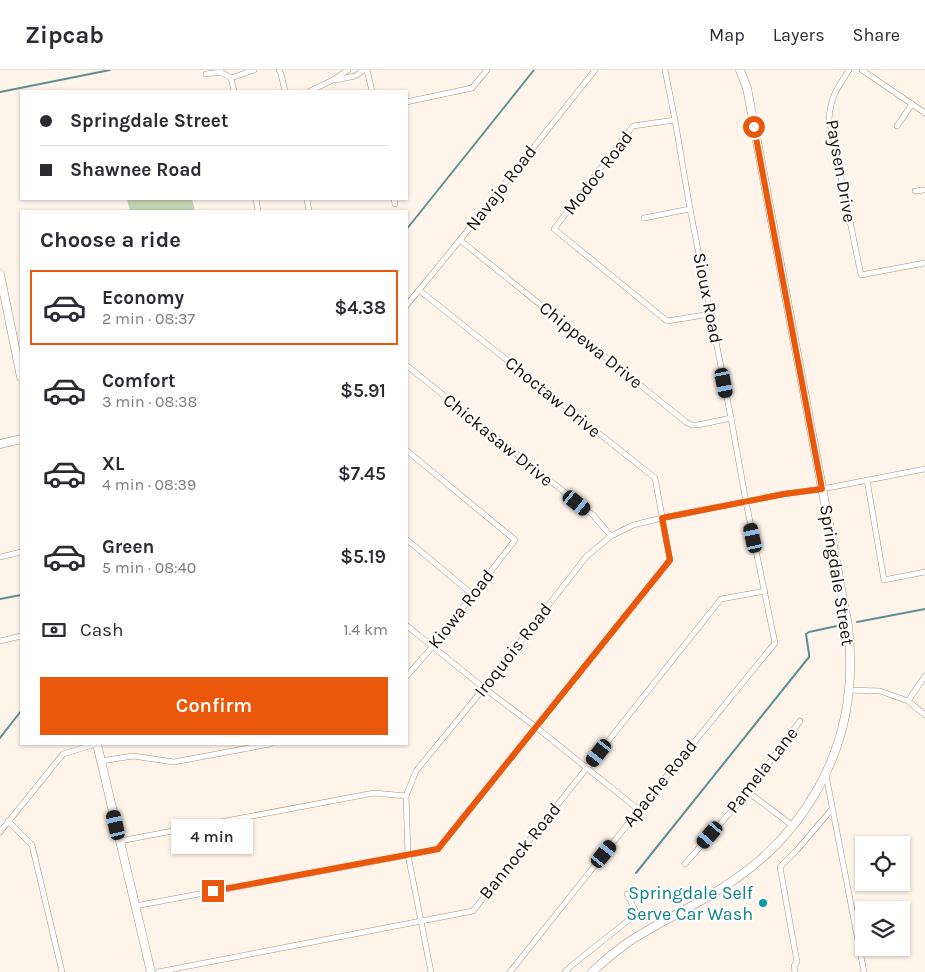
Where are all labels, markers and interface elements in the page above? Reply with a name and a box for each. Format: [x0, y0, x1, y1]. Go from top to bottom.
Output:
text: Zipcab [25, 21, 104, 49]
text: Map [709, 24, 745, 46]
text: Layers [773, 24, 825, 46]
text: Share [853, 24, 900, 46]
text: Springdale Street [70, 110, 228, 132]
route start [743, 116, 765, 138]
street label: Paysen Drive [821, 118, 861, 224]
street label: Modoc Road [558, 127, 638, 219]
street label: Navajo Road [461, 141, 541, 235]
text: Shawnee Road [70, 159, 202, 181]
text: Choose a ride [40, 227, 181, 253]
street label: Sioux Road [688, 251, 728, 345]
icon: car [42, 285, 87, 330]
text: Economy [102, 287, 184, 309]
text: $4.38 [334, 297, 386, 319]
street label: Chippewa Drive [535, 297, 647, 393]
text: 2 min · 08:37 [102, 309, 195, 328]
street label: Choctaw Drive [501, 352, 605, 442]
car [713, 367, 734, 399]
icon: car [42, 368, 87, 413]
text: Comfort [102, 370, 176, 392]
text: $5.91 [340, 380, 386, 402]
street label: Chickasaw Drive [438, 389, 558, 491]
text: 3 min · 08:38 [102, 392, 197, 411]
icon: car [42, 451, 87, 496]
text: XL [102, 453, 124, 475]
text: $7.45 [338, 463, 386, 485]
text: 4 min · 08:39 [102, 475, 196, 494]
car [560, 488, 593, 518]
street label: Springdale Street [815, 503, 859, 647]
car [742, 522, 763, 554]
icon: car [42, 534, 87, 579]
text: Green [102, 536, 154, 558]
text: $5.19 [340, 546, 386, 568]
text: 5 min · 08:40 [102, 558, 196, 577]
street label: Kiowa Road [423, 565, 499, 653]
street label: Iroquois Road [469, 599, 557, 701]
icon: cash [40, 616, 68, 644]
text: Cash [80, 619, 124, 641]
text: 1.4 km [343, 620, 388, 639]
button: Confirm [40, 677, 388, 735]
street label: Pamela Lane [721, 722, 803, 818]
street label: Apache Road [618, 735, 702, 831]
car [583, 737, 614, 769]
street label: Bannock Road [474, 798, 566, 904]
car [105, 809, 126, 841]
callout: 4 min [172, 818, 254, 854]
car [694, 819, 725, 851]
text: 4 min [190, 827, 234, 846]
map controls [855, 836, 910, 956]
button: locate [855, 836, 910, 891]
car [588, 838, 619, 870]
route end [202, 880, 224, 902]
place label: Springdale Self Serve Car Wash [626, 882, 754, 925]
marker: Springdale Self Serve Car Wash [757, 897, 769, 909]
button: layers [855, 901, 910, 956]

